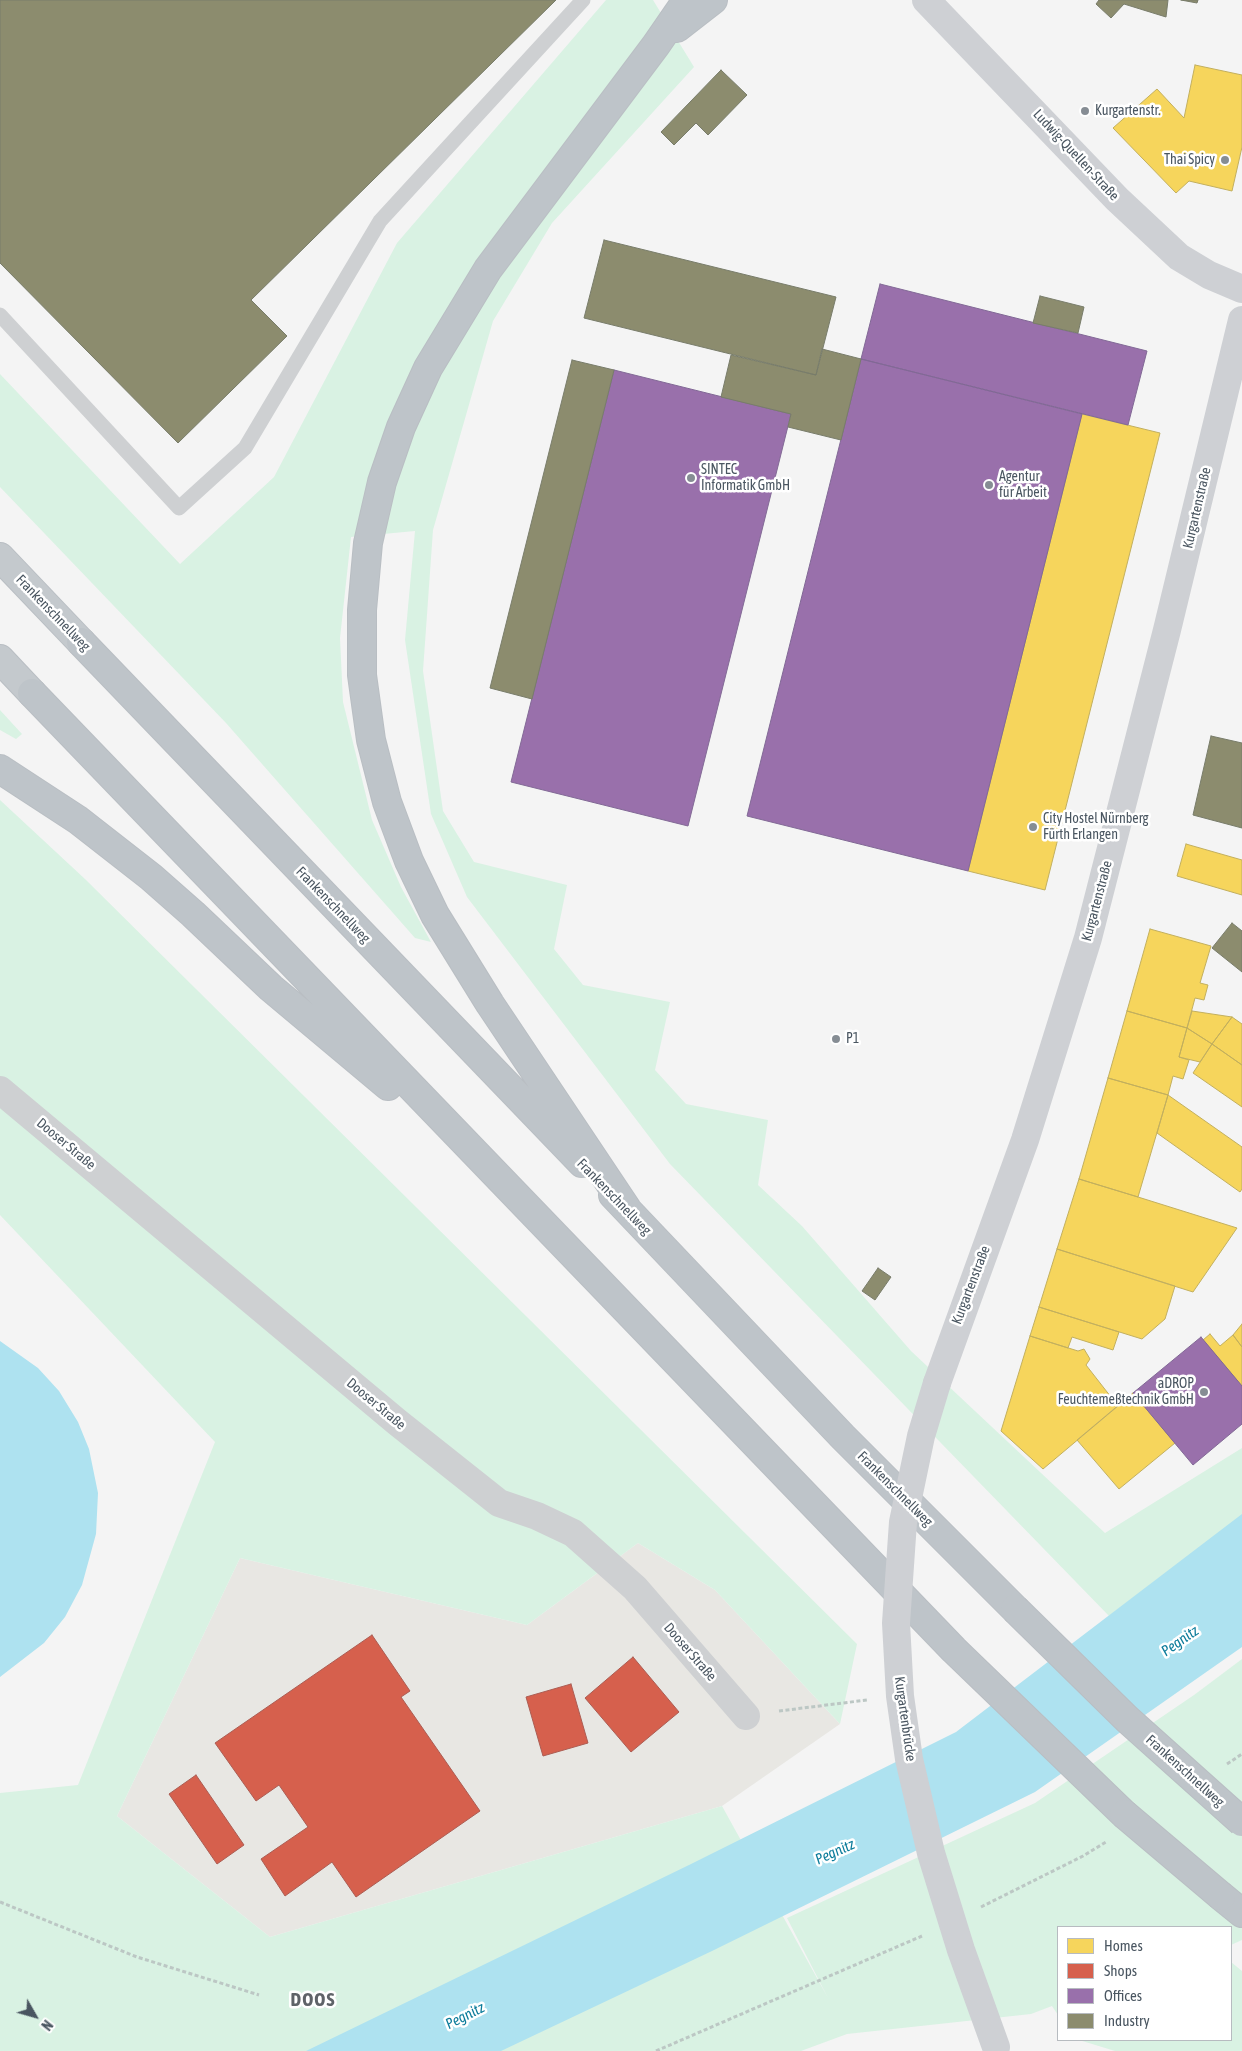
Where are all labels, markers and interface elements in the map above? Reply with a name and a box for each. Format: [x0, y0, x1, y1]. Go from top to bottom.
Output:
place label: Kurgartenstr. [1095, 103, 1161, 119]
marker: Kurgartenstr. [1079, 105, 1091, 117]
street label: Ludwig-Quellen-Straße [1030, 106, 1122, 204]
place label: Thai Spicy [1164, 152, 1215, 168]
marker: Thai Spicy [1219, 154, 1231, 166]
place label: SINTEC Informatik GmbH [701, 462, 790, 494]
street label: Kurgartenstraße [1180, 466, 1214, 550]
place label: Agentur für Arbeit [999, 469, 1047, 502]
marker: SINTEC Informatik GmbH [685, 472, 697, 484]
marker: Agentur für Arbeit [983, 479, 995, 491]
street label: Frankenschnellweg [12, 571, 94, 655]
place label: City Hostel Nürnberg Fürth Erlangen [1043, 811, 1148, 844]
marker: City Hostel Nürnberg Fürth Erlangen [1027, 821, 1039, 833]
street label: Kurgartenstraße [1078, 859, 1116, 943]
street label: Frankenschnellweg [292, 863, 374, 947]
place label: P1 [846, 1031, 859, 1047]
marker: P1 [830, 1033, 842, 1045]
street label: Dooser Straße [33, 1115, 99, 1173]
street label: Frankenschnellweg [573, 1155, 655, 1239]
street label: Kurgartenstraße [948, 1243, 994, 1327]
street label: Dooser Straße [343, 1375, 409, 1433]
place label: aDROP Feuchtemeßtechnik GmbH [1058, 1376, 1194, 1408]
marker: aDROP Feuchtemeßtechnik GmbH [1198, 1386, 1210, 1398]
street label: Frankenschnellweg [854, 1448, 936, 1530]
street label: Dooser Straße [660, 1619, 720, 1685]
water label: Pegnitz [1158, 1622, 1202, 1660]
street label: Kurgartenbrücke [891, 1676, 919, 1762]
street label: Frankenschnellweg [1142, 1731, 1228, 1811]
water label: Pegnitz [813, 1835, 857, 1869]
legend [1057, 1926, 1232, 2041]
text: Homes [1104, 1937, 1143, 1954]
text: Shops [1104, 1962, 1137, 1979]
text: Offices [1104, 1987, 1142, 2004]
district label: DOOS [290, 1989, 336, 2011]
north arrow [10, 1991, 60, 2041]
water label: Pegnitz [443, 1999, 487, 2033]
text: Industry [1104, 2012, 1150, 2029]
text: N [38, 2017, 56, 2033]

